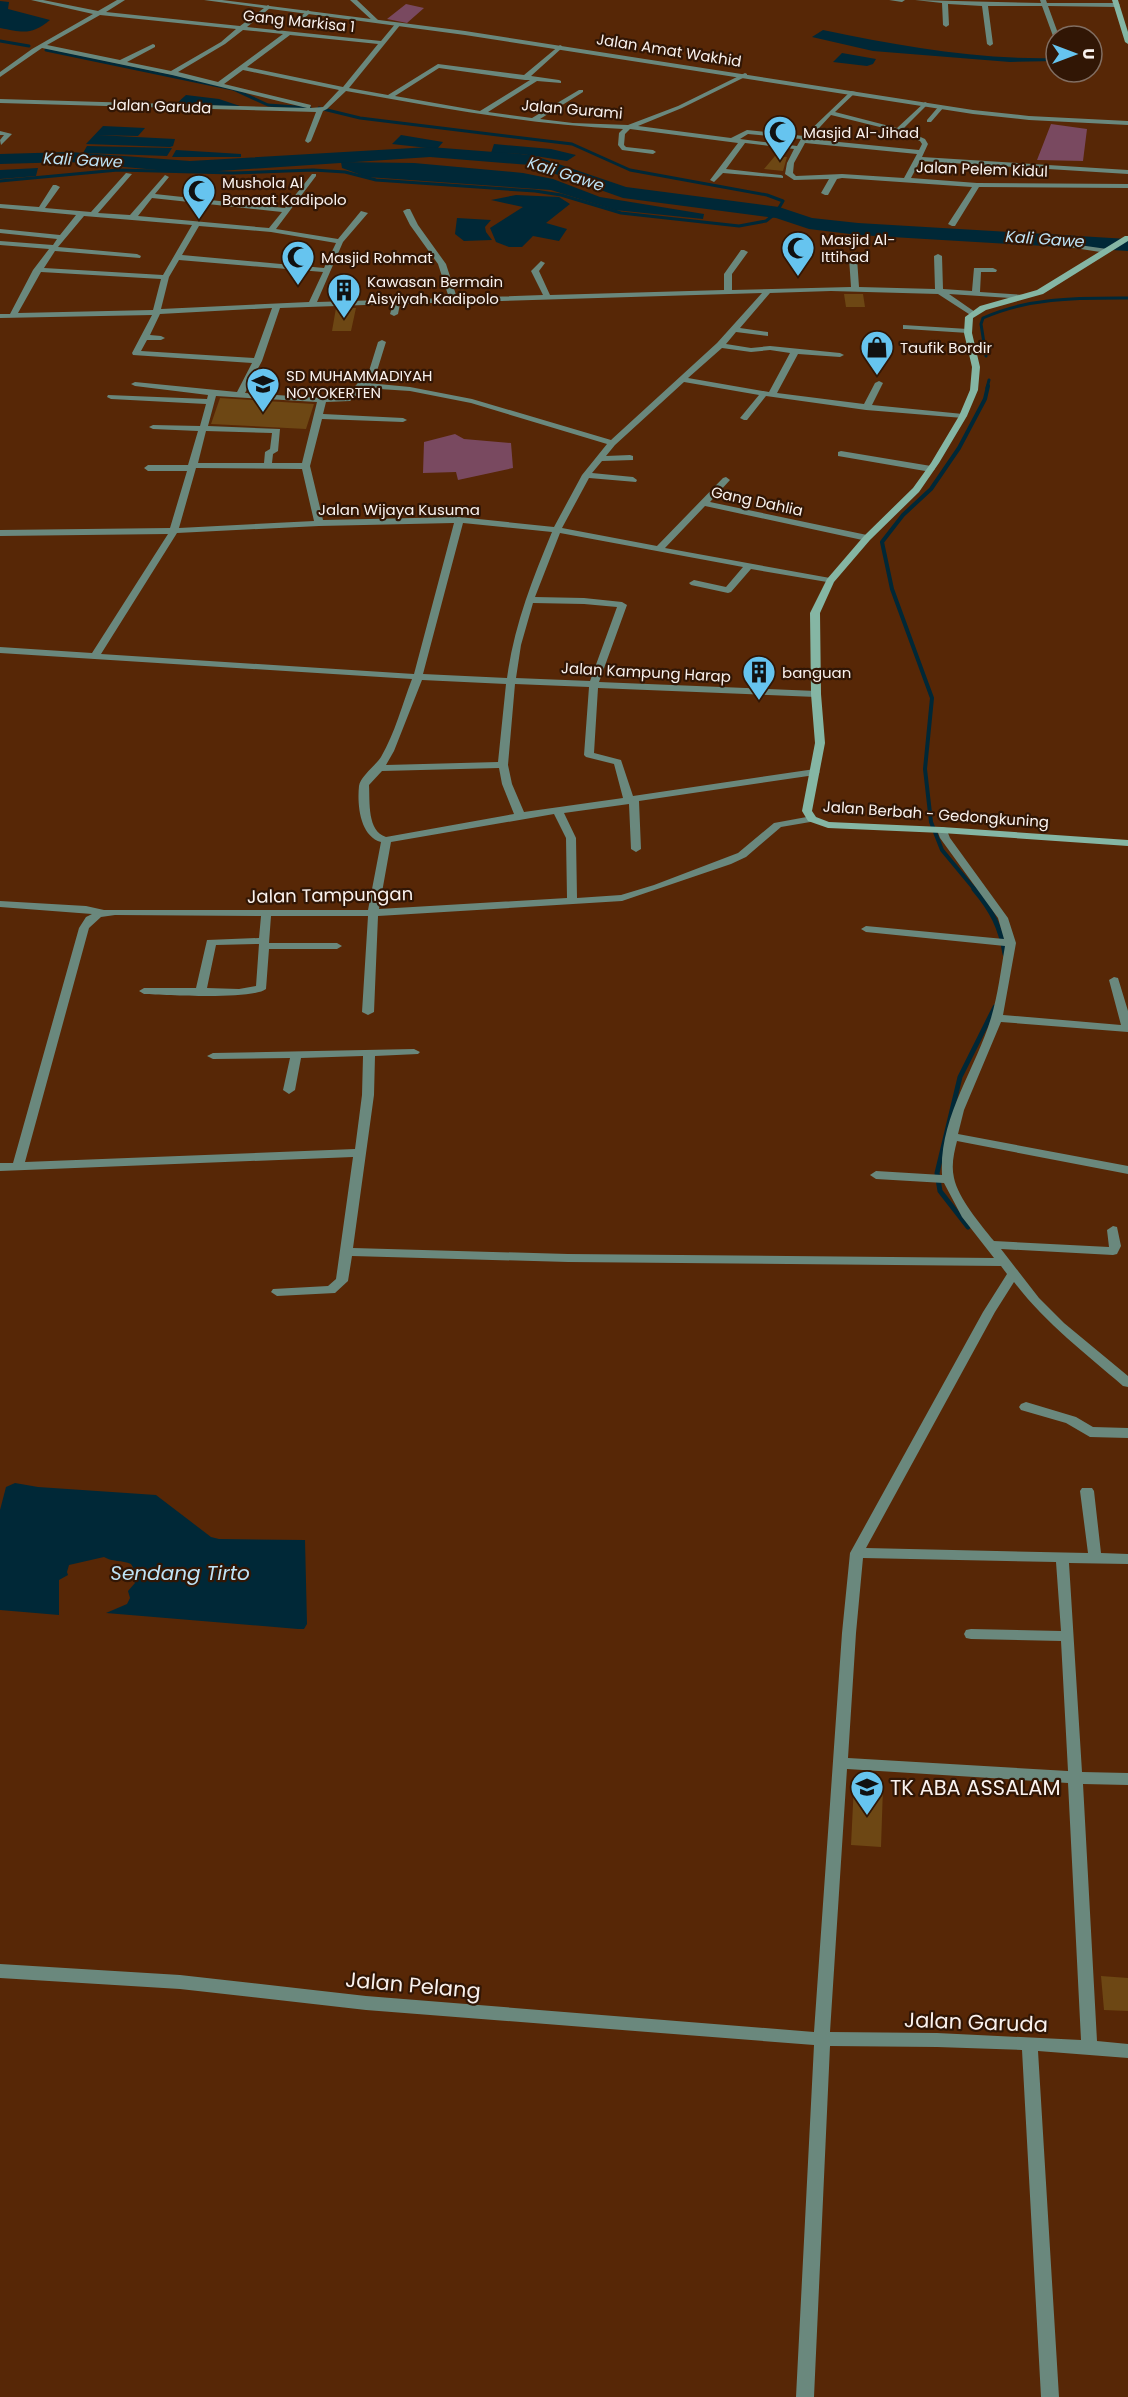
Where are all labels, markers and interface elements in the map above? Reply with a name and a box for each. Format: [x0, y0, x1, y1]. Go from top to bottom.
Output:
street label: Gang Markisa 1 [242, 5, 356, 37]
north arrow [1044, 24, 1104, 84]
street label: Jalan Amat Wakhid [595, 28, 743, 72]
text: U [1077, 48, 1100, 60]
street label: Jalan Garuda [108, 94, 212, 118]
street label: Jalan Gurami [520, 94, 624, 124]
mosque icon: Masjid Al-Jihad [762, 114, 798, 161]
place label: Masjid Al-Jihad [803, 122, 919, 143]
water label: Kali Gawe [43, 146, 123, 174]
water label: Kali Gawe [525, 151, 607, 197]
street label: Jalan Pelem Kidul [916, 156, 1048, 182]
place label: Mushola Al Banaat Kadipolo [222, 172, 347, 210]
mosque icon: Mushola Al Banaat Kadipolo [181, 173, 217, 220]
water label: Kali Gawe [1005, 225, 1085, 253]
place label: Masjid Al- Ittihad [821, 229, 896, 267]
mosque icon: Masjid Al- Ittihad [780, 230, 816, 277]
mosque icon: Masjid Rohmat [280, 239, 316, 286]
place label: Masjid Rohmat [321, 247, 433, 268]
place label: Kawasan Bermain Aisyiyah Kadipolo [367, 271, 503, 309]
building icon: Kawasan Bermain Aisyiyah Kadipolo [326, 272, 362, 319]
shop icon: Taufik Bordir [859, 329, 895, 376]
place label: Taufik Bordir [900, 337, 992, 358]
place label: SD MUHAMMADIYAH NOYOKERTEN [286, 365, 432, 403]
school or university icon: SD MUHAMMADIYAH NOYOKERTEN [245, 366, 281, 413]
street label: Gang Dahlia [709, 481, 805, 521]
street label: Jalan Wijaya Kusuma [318, 499, 480, 520]
building icon: banguan [741, 654, 777, 701]
street label: Jalan Kampung Harap [561, 657, 731, 687]
place label: banguan [782, 662, 851, 683]
street label: Jalan Berbah - Gedongkuning [822, 796, 1050, 832]
street label: Jalan Tampungan [247, 881, 413, 909]
water label: Sendang Tirto [110, 1559, 250, 1587]
school or university icon: TK ABA ASSALAM [849, 1769, 885, 1816]
place label: TK ABA ASSALAM [890, 1773, 1061, 1802]
street label: Jalan Pelang [344, 1965, 482, 2005]
street label: Jalan Garuda [904, 2005, 1048, 2039]

